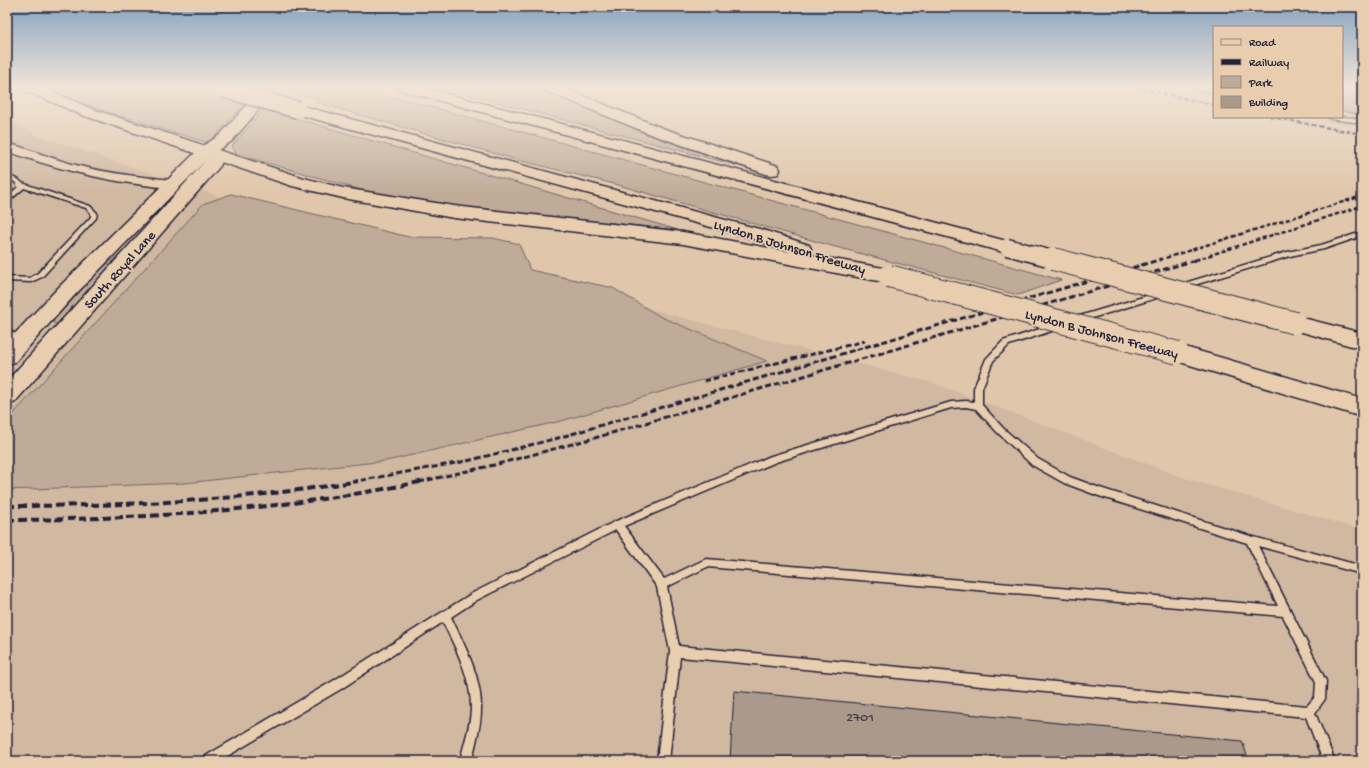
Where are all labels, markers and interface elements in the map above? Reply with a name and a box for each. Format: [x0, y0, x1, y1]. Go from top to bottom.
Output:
legend [1213, 26, 1343, 118]
text: Road [1249, 37, 1276, 51]
text: Railway [1249, 57, 1289, 71]
text: Park [1248, 77, 1274, 91]
text: Building [1248, 97, 1288, 111]
street label: Lyndon B Johnson Freeway [711, 217, 867, 280]
street label: South Royal Lane [81, 228, 161, 313]
street label: Lyndon B Johnson Freeway [1023, 307, 1180, 364]
house number: 2701 [846, 710, 874, 727]

